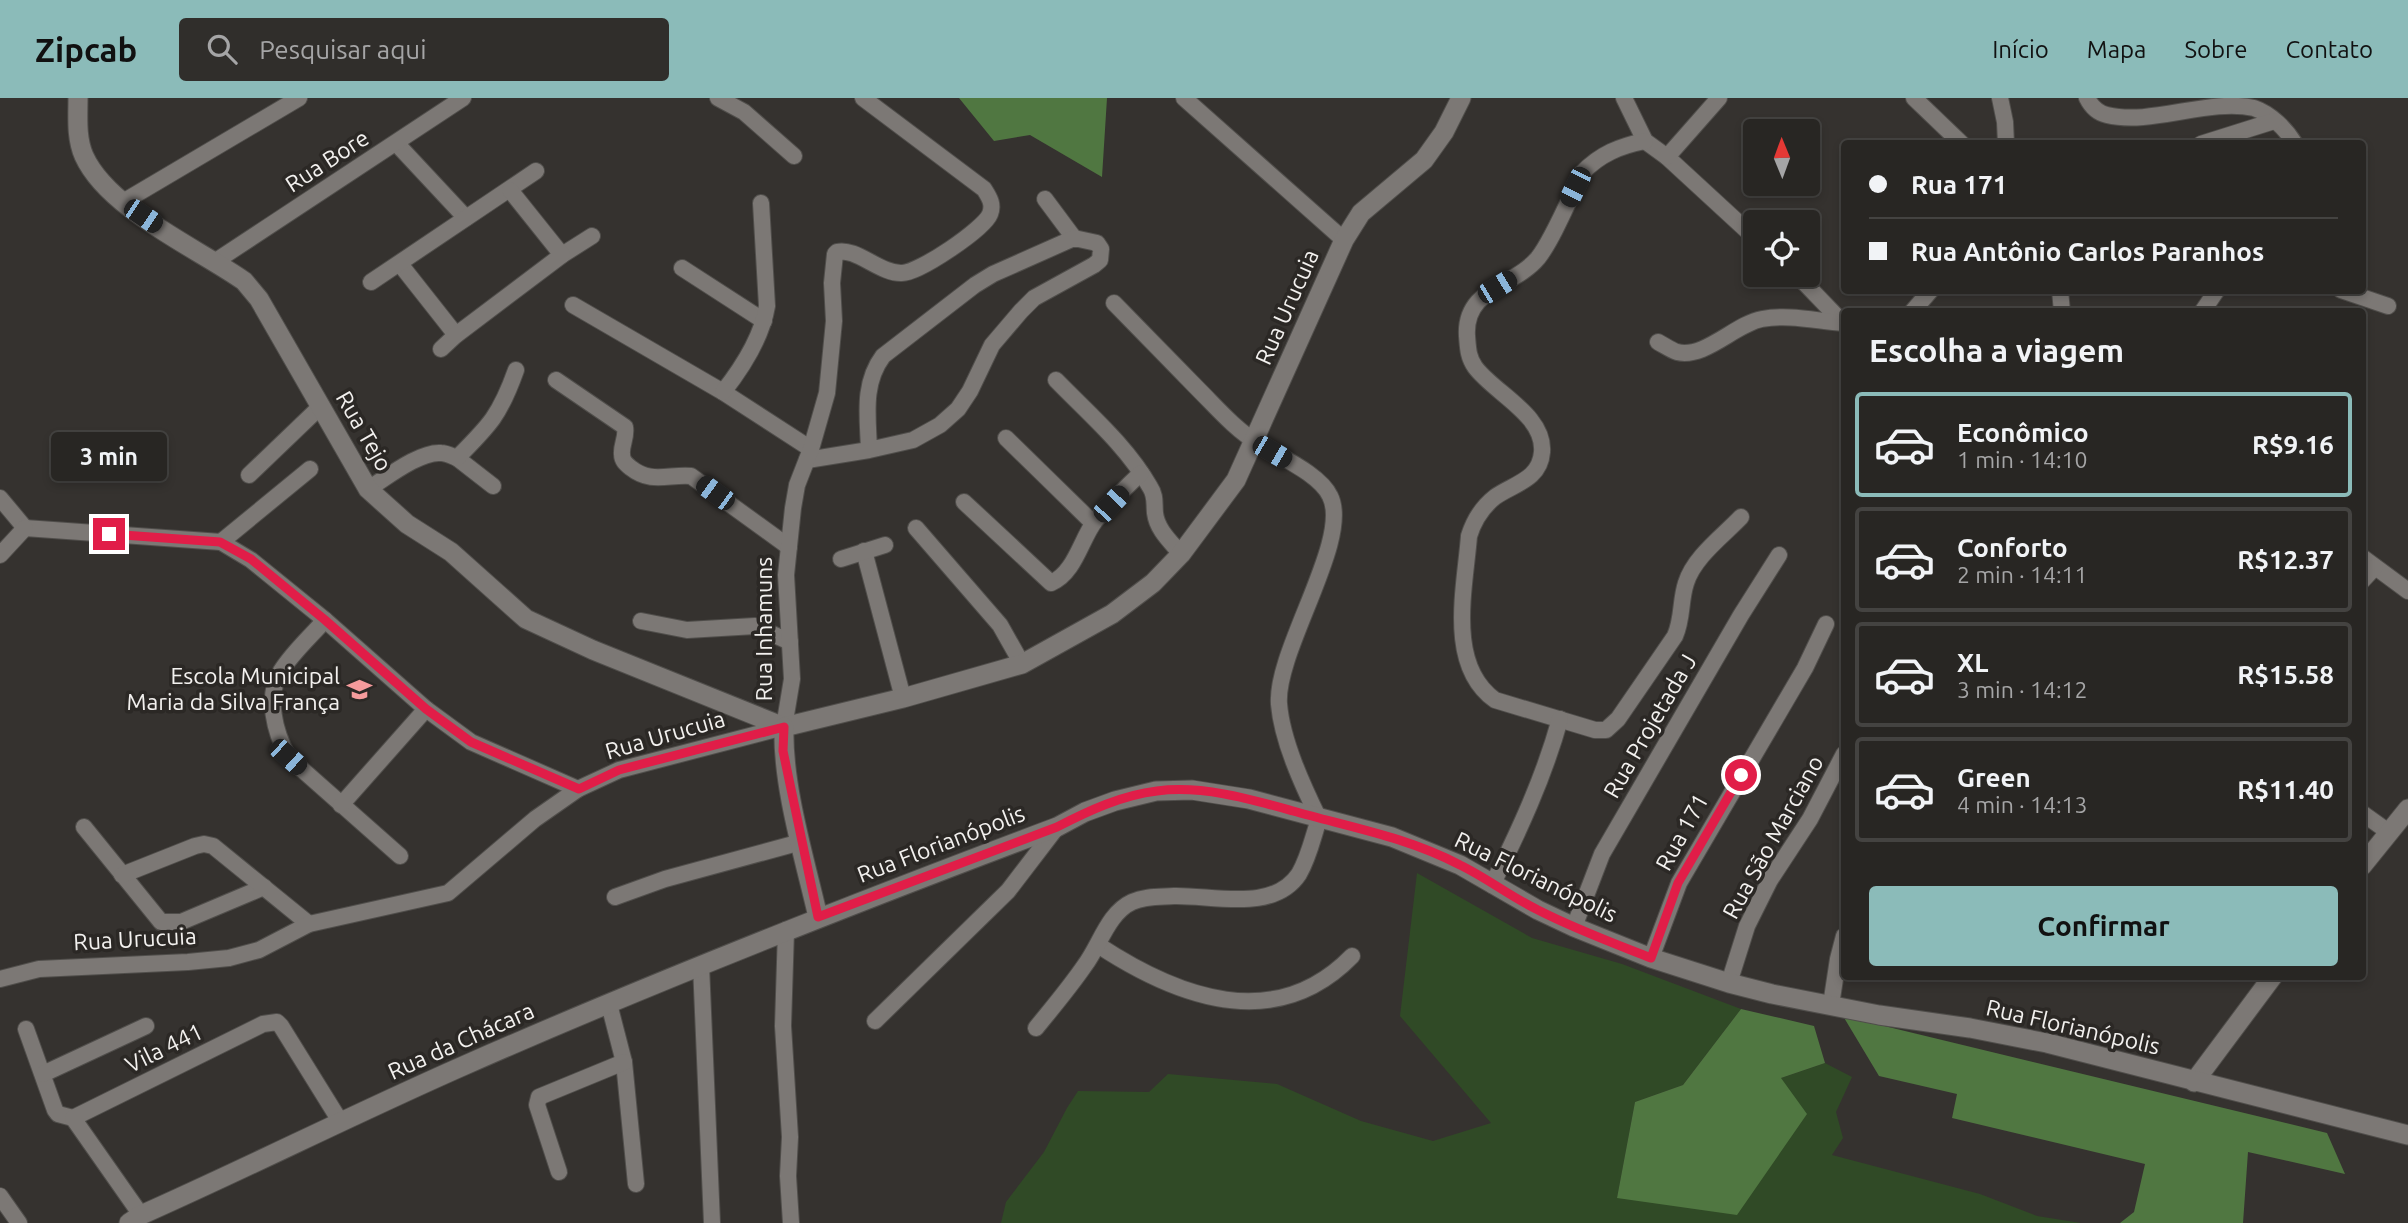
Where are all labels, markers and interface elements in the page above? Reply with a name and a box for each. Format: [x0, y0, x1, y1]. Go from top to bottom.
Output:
search box [179, 18, 669, 81]
icon: search [203, 30, 241, 68]
text: Zipcab [35, 31, 137, 68]
text: Pesquisar aqui [259, 35, 427, 64]
text: Início [1992, 36, 2049, 63]
text: Mapa [2087, 36, 2146, 63]
text: Sobre [2184, 36, 2247, 63]
text: Contato [2285, 36, 2373, 63]
north arrow [1743, 119, 1820, 196]
map controls [1743, 119, 1820, 287]
street label: Rua Bore [280, 124, 373, 197]
car [1557, 164, 1594, 210]
text: Rua 171 [1911, 170, 2007, 199]
car [120, 196, 167, 236]
button: locate [1743, 210, 1820, 287]
text: Rua Antônio Carlos Paranhos [1911, 237, 2264, 266]
street label: Rua Urucuia [1250, 245, 1323, 368]
car [1474, 267, 1521, 307]
text: Escolha a viagem [1869, 332, 2124, 368]
street label: Rua Tejo [332, 386, 397, 475]
icon: car [1873, 413, 1936, 476]
text: Econômico [1957, 418, 2089, 447]
text: R$9.16 [2252, 430, 2334, 459]
callout: 3 min [51, 432, 167, 482]
car [1249, 432, 1296, 472]
text: 3 min [80, 444, 138, 469]
text: 1 min · 14:10 [1957, 447, 2088, 472]
car [692, 472, 739, 514]
car [1089, 481, 1134, 527]
route end [93, 518, 125, 550]
icon: car [1873, 528, 1936, 591]
text: Conforto [1957, 533, 2068, 562]
text: R$12.37 [2237, 545, 2334, 574]
street label: Rua Inhamuns [751, 557, 776, 701]
text: 2 min · 14:11 [1957, 562, 2088, 587]
icon: car [1873, 643, 1936, 706]
text: XL [1957, 648, 1988, 677]
street label: Rua Projetada J [1598, 650, 1701, 802]
text: R$15.58 [2237, 660, 2334, 689]
place label: Escola Municipal Maria da Silva França [127, 663, 340, 714]
school or university icon: Escola Municipal Maria da Silva França [346, 675, 374, 703]
text: 3 min · 14:12 [1957, 677, 2088, 702]
street label: Rua Urucuia [602, 706, 728, 764]
car [266, 735, 311, 779]
street label: Rua São Marciano [1717, 751, 1828, 923]
icon: car [1873, 758, 1936, 821]
route start [1725, 759, 1757, 791]
text: Green [1957, 763, 2031, 792]
text: R$11.40 [2237, 775, 2334, 804]
street label: Rua 171 [1650, 789, 1713, 874]
text: 4 min · 14:13 [1957, 792, 2088, 817]
street label: Rua Florianópolis [854, 800, 1028, 887]
street label: Rua Florianópolis [1451, 826, 1621, 927]
button: Confirmar [1869, 886, 2338, 966]
street label: Rua Urucuia [73, 923, 197, 954]
street label: Rua Florianópolis [1984, 994, 2162, 1059]
street label: Rua da Chácara [384, 997, 538, 1084]
street label: Vila 441 [121, 1018, 207, 1077]

